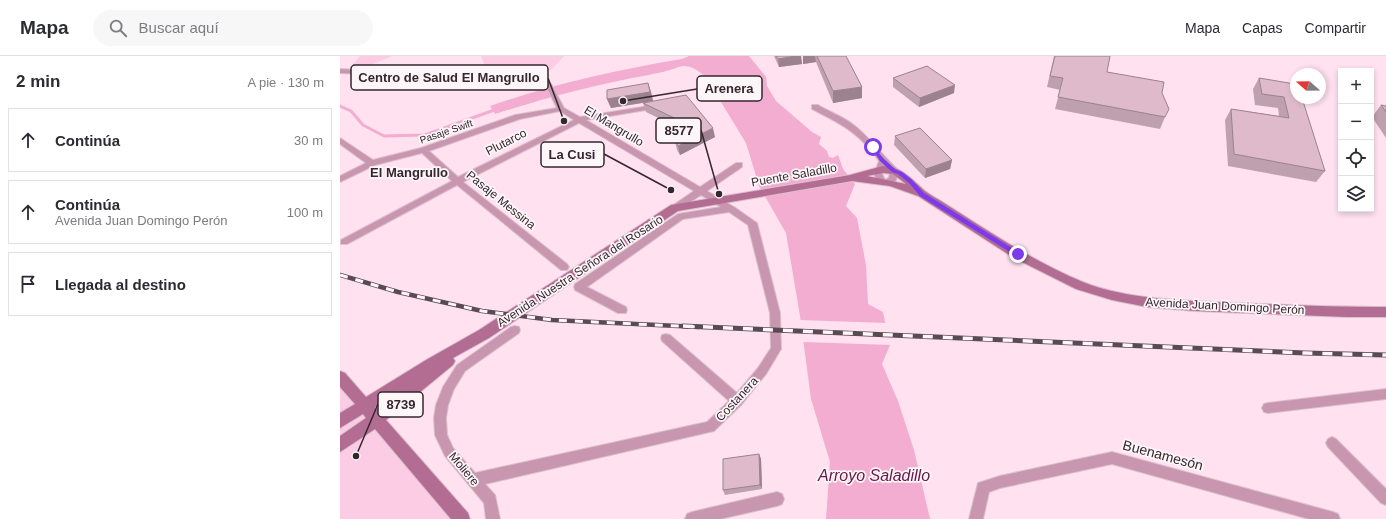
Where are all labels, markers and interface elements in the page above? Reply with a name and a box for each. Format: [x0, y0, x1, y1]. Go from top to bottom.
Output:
search box [93, 10, 373, 46]
text: Mapa [20, 17, 69, 38]
icon: search [107, 17, 129, 39]
text: Buscar aquí [139, 19, 219, 36]
text: Mapa [1185, 20, 1220, 36]
text: Capas [1242, 20, 1283, 36]
text: Compartir [1305, 20, 1366, 36]
callout: Centro de Salud El Mangrullo [351, 65, 548, 90]
north arrow [1290, 68, 1326, 104]
map controls [1338, 68, 1374, 212]
button: + [1338, 68, 1374, 104]
text: Centro de Salud El Mangrullo [358, 70, 540, 85]
text: 2 min [16, 72, 60, 91]
text: A pie · 130 m [247, 75, 324, 90]
callout: Arenera [697, 76, 762, 101]
text: Arenera [704, 81, 754, 96]
street label: El Mangrullo [582, 103, 646, 149]
button: − [1338, 104, 1374, 140]
street label: Pasaje Swift [418, 117, 474, 146]
callout: 8577 [656, 118, 701, 143]
text: 8577 [665, 123, 693, 138]
street label: Plutarco [483, 126, 529, 158]
icon: ahead [17, 129, 39, 151]
text: Continúa [55, 132, 120, 149]
text: 30 m [294, 133, 323, 148]
route start [864, 138, 882, 156]
button: locate [1338, 140, 1374, 176]
callout: La Cusi [541, 142, 604, 167]
text: La Cusi [549, 147, 595, 162]
street label: Puente Saladillo [750, 161, 838, 189]
district label: El Mangrullo [370, 165, 448, 180]
street label: Pasaje Messina [464, 168, 539, 232]
button: layers [1338, 176, 1374, 212]
text: Continúa [55, 196, 120, 213]
icon: ahead [17, 201, 39, 223]
text: 100 m [287, 205, 323, 220]
street label: Avenida Nuestra Señora del Rosario [495, 212, 666, 330]
text: Avenida Juan Domingo Perón [55, 213, 228, 228]
route end [1009, 245, 1027, 263]
icon: arrive [17, 273, 39, 295]
text: Llegada al destino [55, 276, 186, 293]
street label: Avenida Juan Domingo Perón [1145, 295, 1305, 317]
street label: Costanera [713, 374, 761, 424]
callout: 8739 [378, 392, 423, 417]
text: 8739 [387, 397, 415, 412]
street label: Buenamesón [1121, 437, 1205, 473]
street label: Moliere [446, 449, 482, 489]
water label: Arroyo Saladillo [817, 467, 930, 484]

